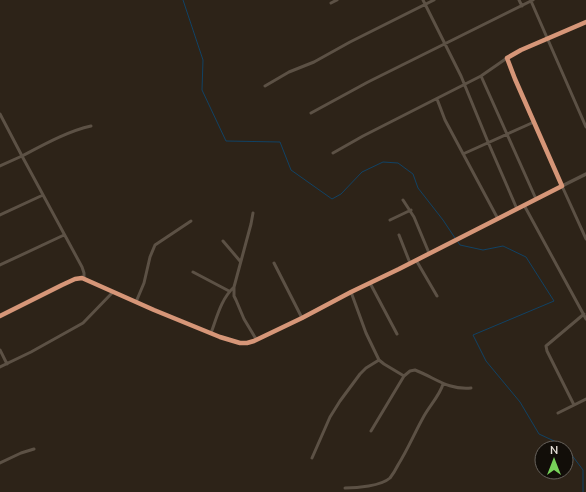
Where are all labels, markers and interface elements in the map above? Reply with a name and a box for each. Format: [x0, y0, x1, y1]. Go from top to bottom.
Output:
north arrow [534, 440, 574, 480]
text: N [550, 443, 558, 458]

